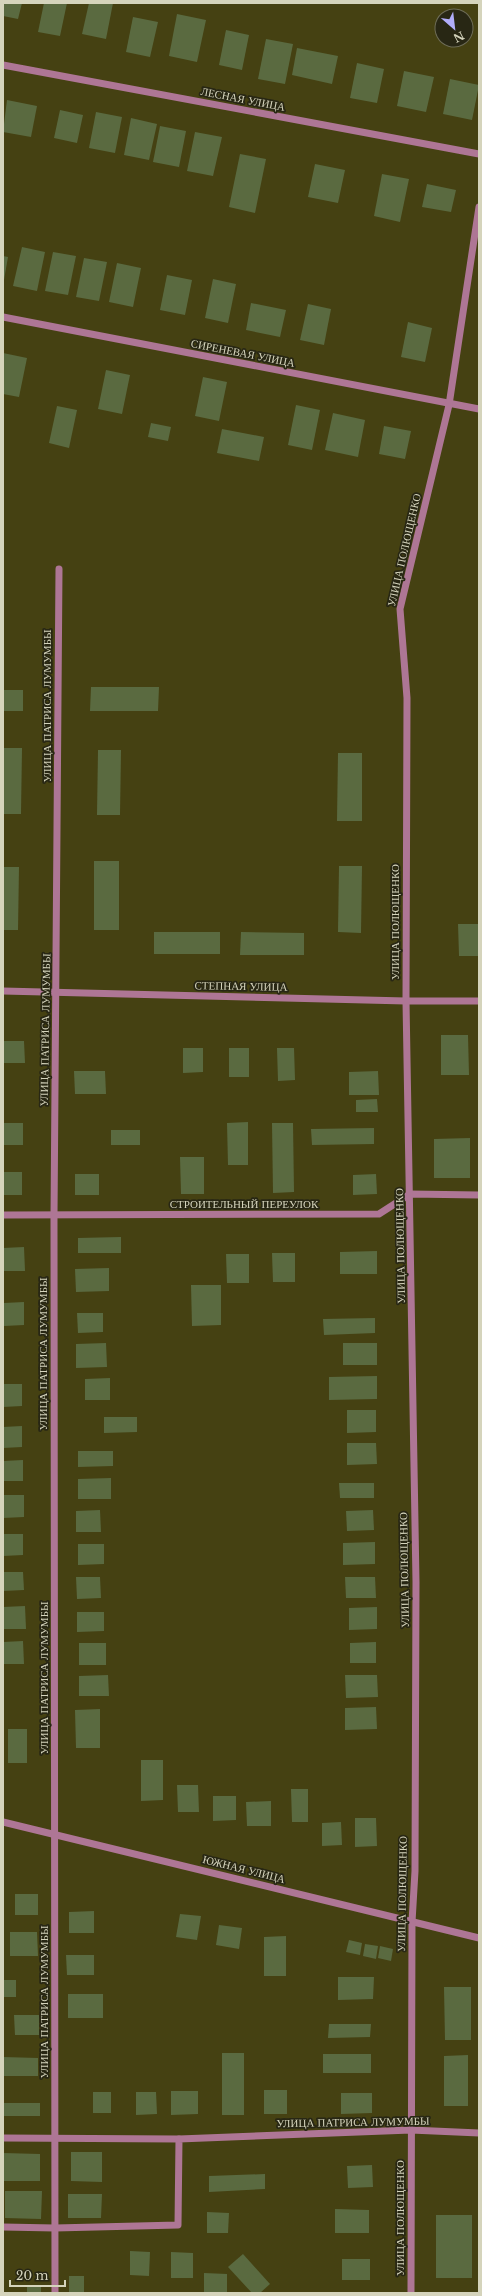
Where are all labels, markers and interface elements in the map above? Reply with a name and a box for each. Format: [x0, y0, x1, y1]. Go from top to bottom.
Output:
north arrow [434, 8, 474, 48]
text: N [450, 28, 467, 46]
street label: ЛЕСНАЯ УЛИЦА [200, 84, 286, 114]
street label: СИРЕНЕВАЯ УЛИЦА [190, 336, 296, 370]
street label: УЛИЦА ПОЛЮЩЕНКО [384, 492, 424, 608]
street label: УЛИЦА ПАТРИСА ЛУМУМБЫ [40, 629, 54, 783]
street label: УЛИЦА ПОЛЮЩЕНКО [388, 864, 402, 980]
street label: УЛИЦА ПАТРИСА ЛУМУМБЫ [37, 953, 53, 1107]
street label: СТЕПНАЯ УЛИЦА [194, 978, 288, 994]
street label: УЛИЦА ПОЛЮЩЕНКО [392, 1188, 408, 1304]
street label: СТРОИТЕЛЬНЫЙ ПЕРЕУЛОК [170, 1197, 319, 1211]
street label: УЛИЦА ПАТРИСА ЛУМУМБЫ [36, 1277, 50, 1431]
street label: УЛИЦА ПОЛЮЩЕНКО [396, 1512, 412, 1628]
street label: УЛИЦА ПАТРИСА ЛУМУМБЫ [37, 1601, 51, 1755]
street label: УЛИЦА ПОЛЮЩЕНКО [394, 1836, 410, 1952]
street label: ЮЖНАЯ УЛИЦА [201, 1852, 287, 1886]
street label: УЛИЦА ПАТРИСА ЛУМУМБЫ [37, 1925, 51, 2079]
street label: УЛИЦА ПАТРИСА ЛУМУМБЫ [276, 2114, 430, 2130]
street label: УЛИЦА ПОЛЮЩЕНКО [393, 2160, 407, 2276]
scale bar [10, 2262, 65, 2288]
text: 20 m [16, 2268, 48, 2283]

